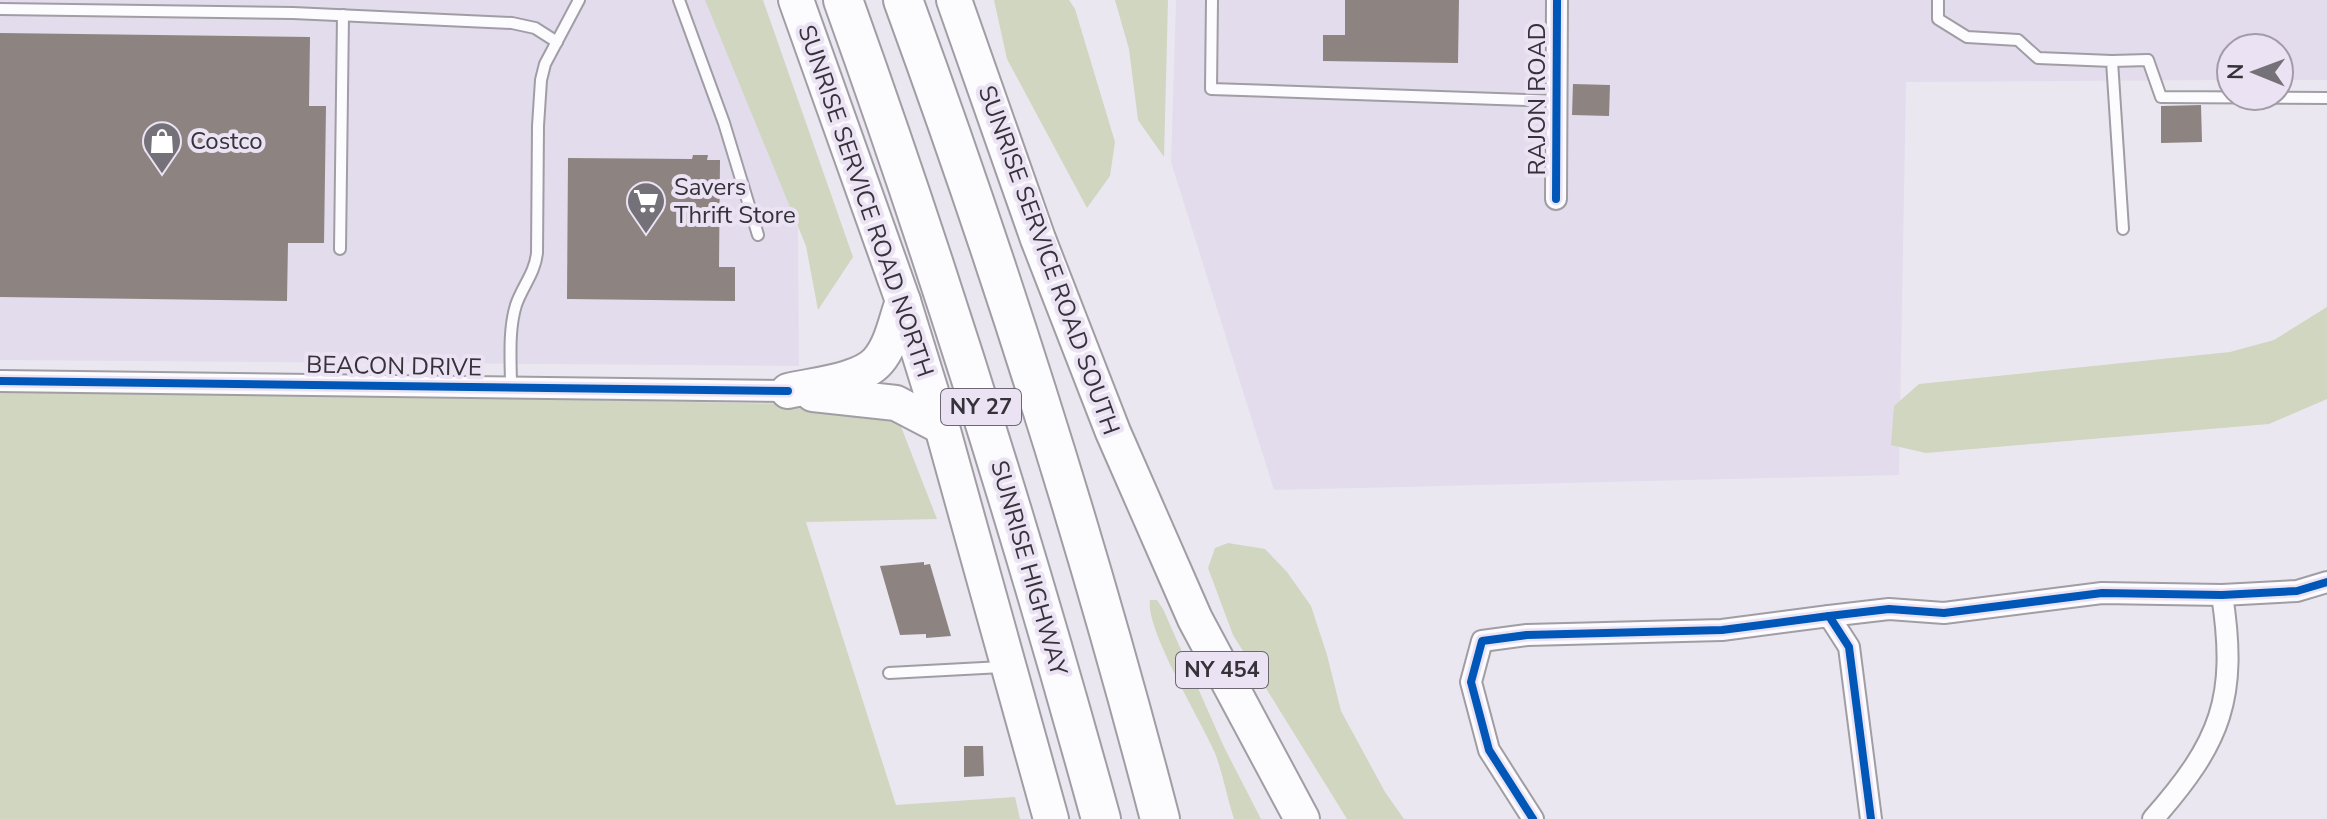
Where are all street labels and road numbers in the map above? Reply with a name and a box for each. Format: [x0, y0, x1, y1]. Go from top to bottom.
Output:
street label: SUNRISE SERVICE ROAD NORTH [791, 21, 941, 381]
street label: RAJON ROAD [1521, 22, 1553, 176]
street label: SUNRISE SERVICE ROAD SOUTH [971, 81, 1127, 439]
street label: BEACON DRIVE [306, 348, 482, 384]
road number: NY 27 [941, 389, 1021, 425]
street label: SUNRISE HIGHWAY [983, 457, 1075, 680]
road number: NY 454 [1176, 652, 1268, 688]

